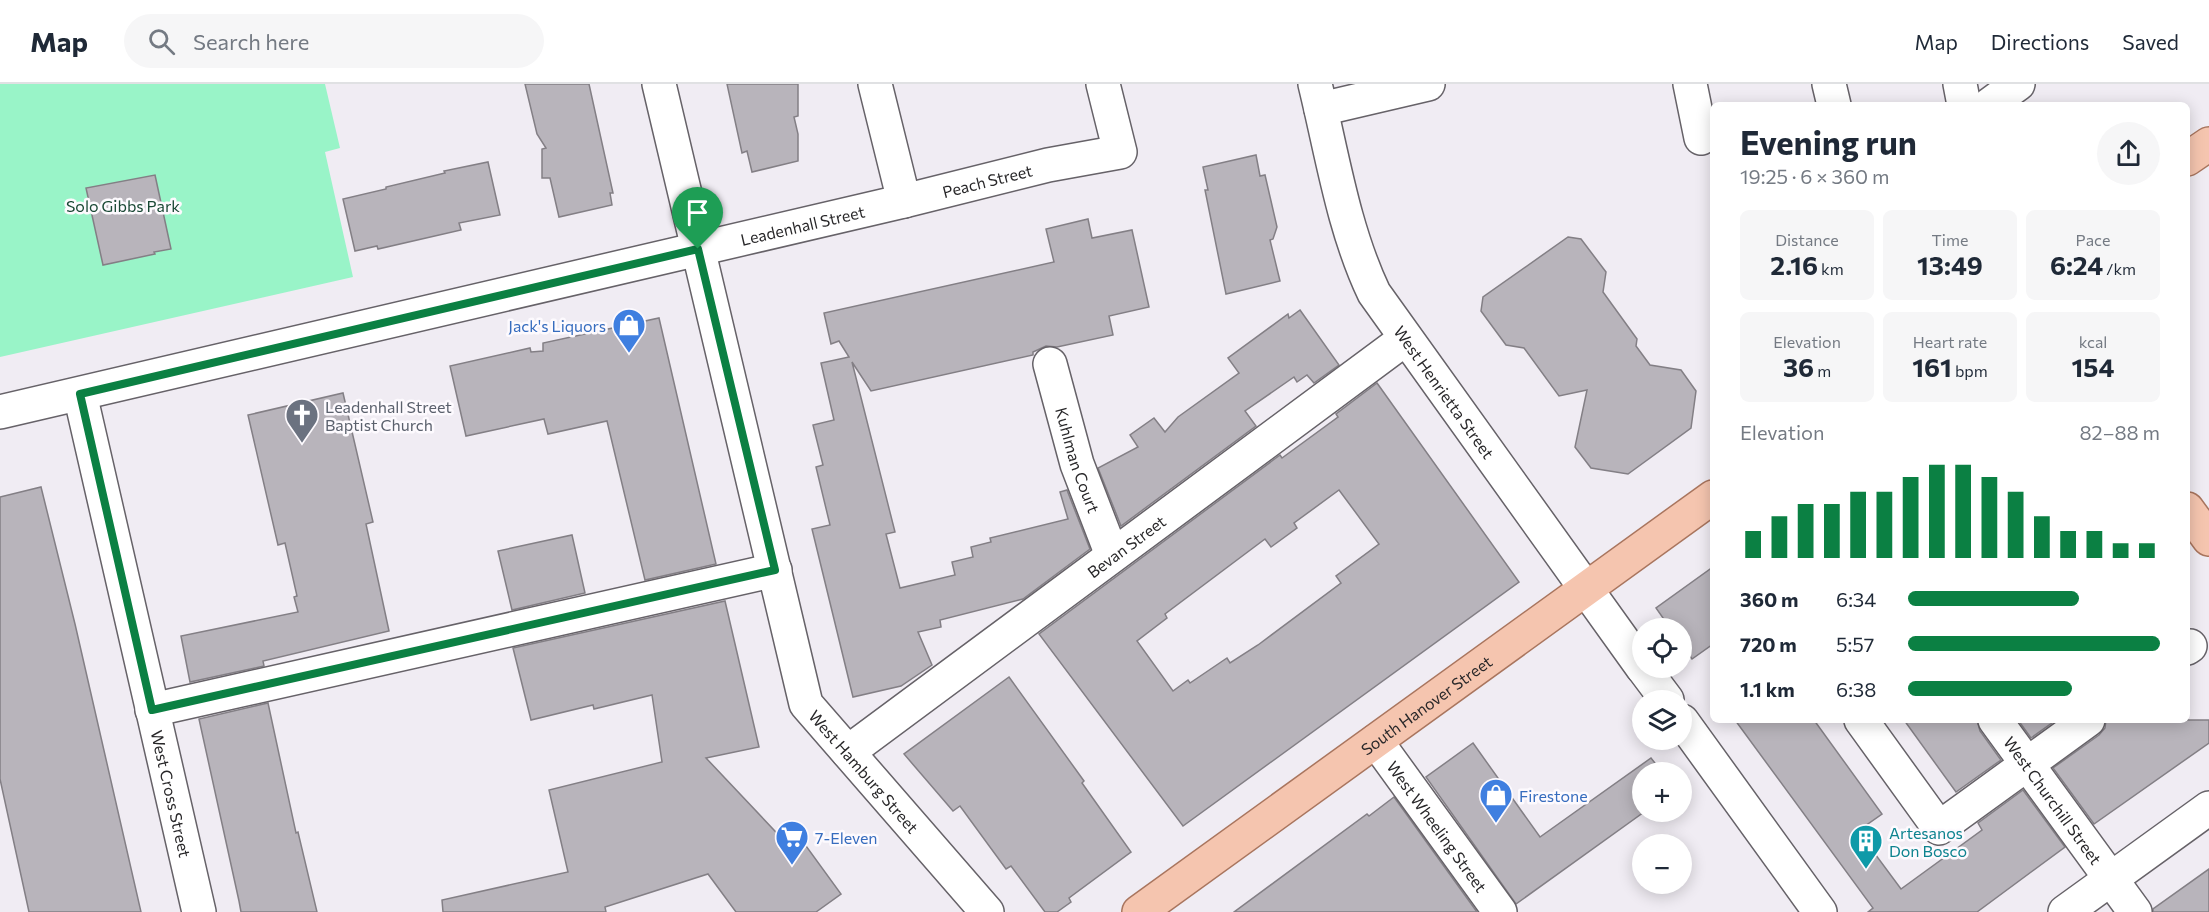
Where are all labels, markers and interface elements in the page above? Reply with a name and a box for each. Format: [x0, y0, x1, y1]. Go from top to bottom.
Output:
search box [124, 14, 544, 68]
text: Map [30, 24, 88, 58]
icon: search [145, 25, 178, 58]
text: Search here [193, 28, 309, 55]
text: Map [1915, 29, 1958, 54]
text: Directions [1991, 29, 2089, 54]
text: Saved [2122, 29, 2179, 54]
text: Evening run [1740, 121, 1917, 162]
button: share [2097, 122, 2160, 185]
street label: Peach Street [940, 160, 1035, 201]
text: 19:25 · 6 × 360 m [1740, 164, 1889, 188]
pin [672, 187, 723, 249]
park label: Solo Gibbs Park [66, 196, 180, 215]
icon: arrive [681, 196, 714, 229]
street label: Leadenhall Street [738, 201, 867, 248]
text: Distance [1775, 230, 1839, 249]
text: Time [1932, 230, 1968, 249]
text: Pace [2076, 230, 2110, 249]
text: 2.16 [1770, 249, 1818, 280]
text: 13:49 [1917, 249, 1983, 280]
text: 6:24 [2050, 249, 2103, 280]
text: km [1818, 259, 1844, 278]
text: /km [2103, 259, 2136, 278]
shop icon: Jack's Liquors [611, 307, 647, 354]
place label: Jack's Liquors [508, 316, 606, 335]
street label: West Henrietta Street [1391, 322, 1499, 462]
text: Elevation [1773, 332, 1841, 351]
text: Heart rate [1913, 332, 1987, 351]
text: kcal [2079, 332, 2107, 351]
text: 36 [1783, 351, 1814, 382]
text: 161 [1912, 351, 1952, 382]
text: 154 [2072, 351, 2114, 382]
text: m [1814, 361, 1831, 380]
text: bpm [1952, 361, 1988, 380]
church icon: Leadenhall Street Baptist Church [284, 397, 320, 444]
place label: Leadenhall Street Baptist Church [325, 397, 452, 434]
street label: Kuhlman Court [1053, 405, 1104, 516]
text: Elevation [1740, 420, 1825, 444]
text: 82–88 m [2079, 420, 2160, 444]
street label: Bevan Street [1083, 510, 1169, 581]
text: 360 m [1740, 587, 1799, 611]
text: 6:34 [1836, 587, 1876, 611]
map controls [1632, 618, 1692, 894]
button: locate [1632, 618, 1692, 678]
text: 720 m [1740, 632, 1797, 656]
text: 5:57 [1836, 632, 1874, 656]
street label: South Hanover Street [1357, 651, 1495, 758]
text: 1.1 km [1740, 677, 1795, 701]
text: 6:38 [1836, 677, 1876, 701]
button: layers [1632, 690, 1692, 750]
street label: West Hamburg Street [806, 706, 923, 837]
street label: West Cross Street [148, 728, 196, 859]
street label: West Churchill Street [2000, 732, 2106, 868]
street label: West Wheeling Street [1384, 757, 1492, 896]
button: + [1632, 762, 1692, 822]
shop icon: Firestone [1478, 777, 1514, 824]
place label: Firestone [1519, 786, 1588, 805]
supermarket icon: 7-Eleven [774, 819, 810, 866]
building icon: Artesanos Don Bosco [1848, 823, 1884, 870]
place label: Artesanos Don Bosco [1889, 823, 1967, 860]
place label: 7-Eleven [815, 828, 878, 847]
button: − [1632, 834, 1692, 894]

